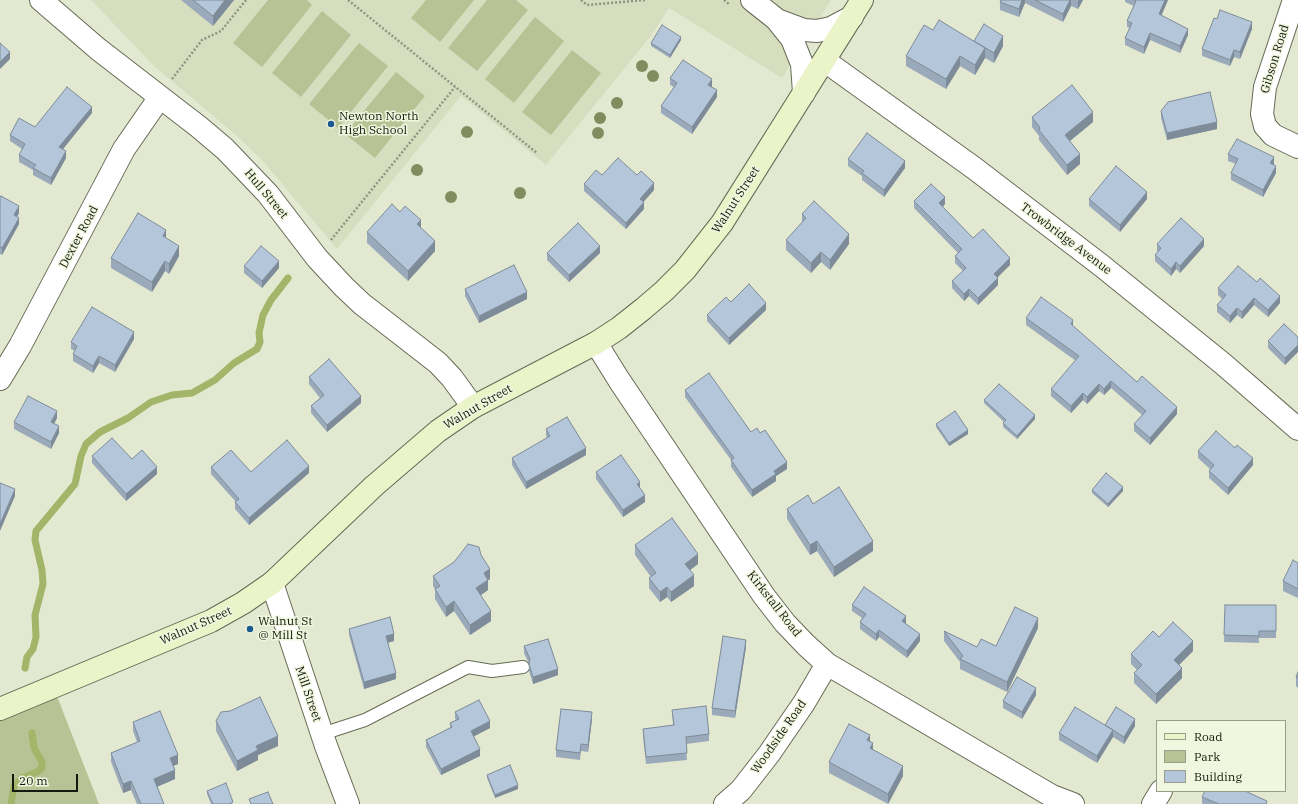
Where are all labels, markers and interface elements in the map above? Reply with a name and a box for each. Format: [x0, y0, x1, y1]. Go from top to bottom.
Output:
street label: Gibson Road [1258, 23, 1292, 95]
place label: Newton North High School [339, 110, 419, 138]
marker: Newton North High School [326, 119, 336, 129]
street label: Walnut Street [709, 164, 763, 236]
street label: Hull Street [241, 166, 291, 222]
street label: Trowbridge Avenue [1018, 200, 1114, 278]
street label: Dexter Road [56, 203, 102, 271]
street label: Walnut Street [441, 382, 515, 432]
street label: Kirkstall Road [744, 568, 804, 640]
street label: Walnut Street [158, 604, 234, 648]
place label: Walnut St @ Mill St [258, 615, 312, 643]
marker: Walnut St @ Mill St [245, 624, 255, 634]
street label: Mill Street [292, 664, 324, 724]
street label: Woodside Road [748, 697, 810, 777]
legend [1156, 720, 1286, 792]
text: Road [1194, 729, 1223, 744]
text: Park [1194, 749, 1220, 764]
scale bar [14, 766, 80, 792]
text: Building [1194, 769, 1242, 784]
text: 20 m [19, 773, 48, 788]

